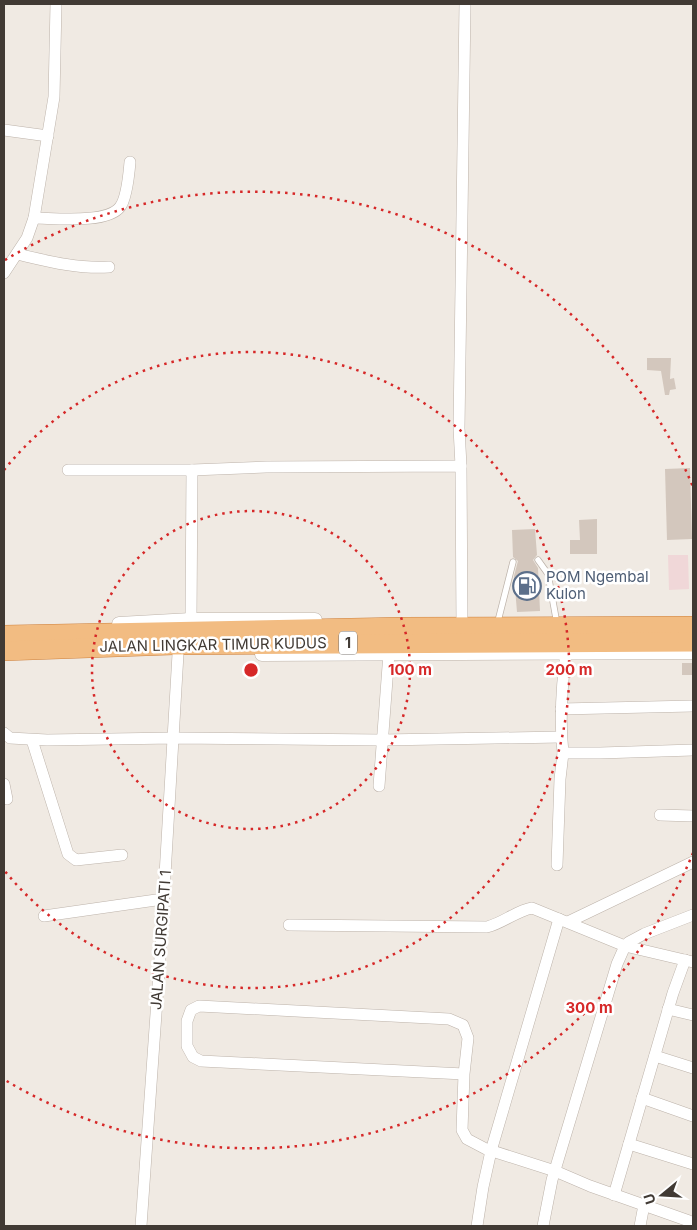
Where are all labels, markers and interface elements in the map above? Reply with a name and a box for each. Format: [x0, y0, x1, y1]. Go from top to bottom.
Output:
place label: POM Ngembal Kulon [546, 567, 649, 603]
fuel station icon: POM Ngembal Kulon [512, 571, 542, 601]
road number: 1 [339, 632, 357, 654]
street label: JALAN LINGKAR TIMUR KUDUS [99, 633, 327, 656]
text: 100 m [388, 660, 432, 679]
text: 200 m [546, 660, 592, 679]
centre of rings [242, 661, 260, 679]
street label: JALAN SURGIPATI 1 [146, 869, 175, 1011]
text: 300 m [565, 998, 613, 1017]
north arrow [637, 1170, 687, 1220]
text: U [639, 1192, 659, 1207]

